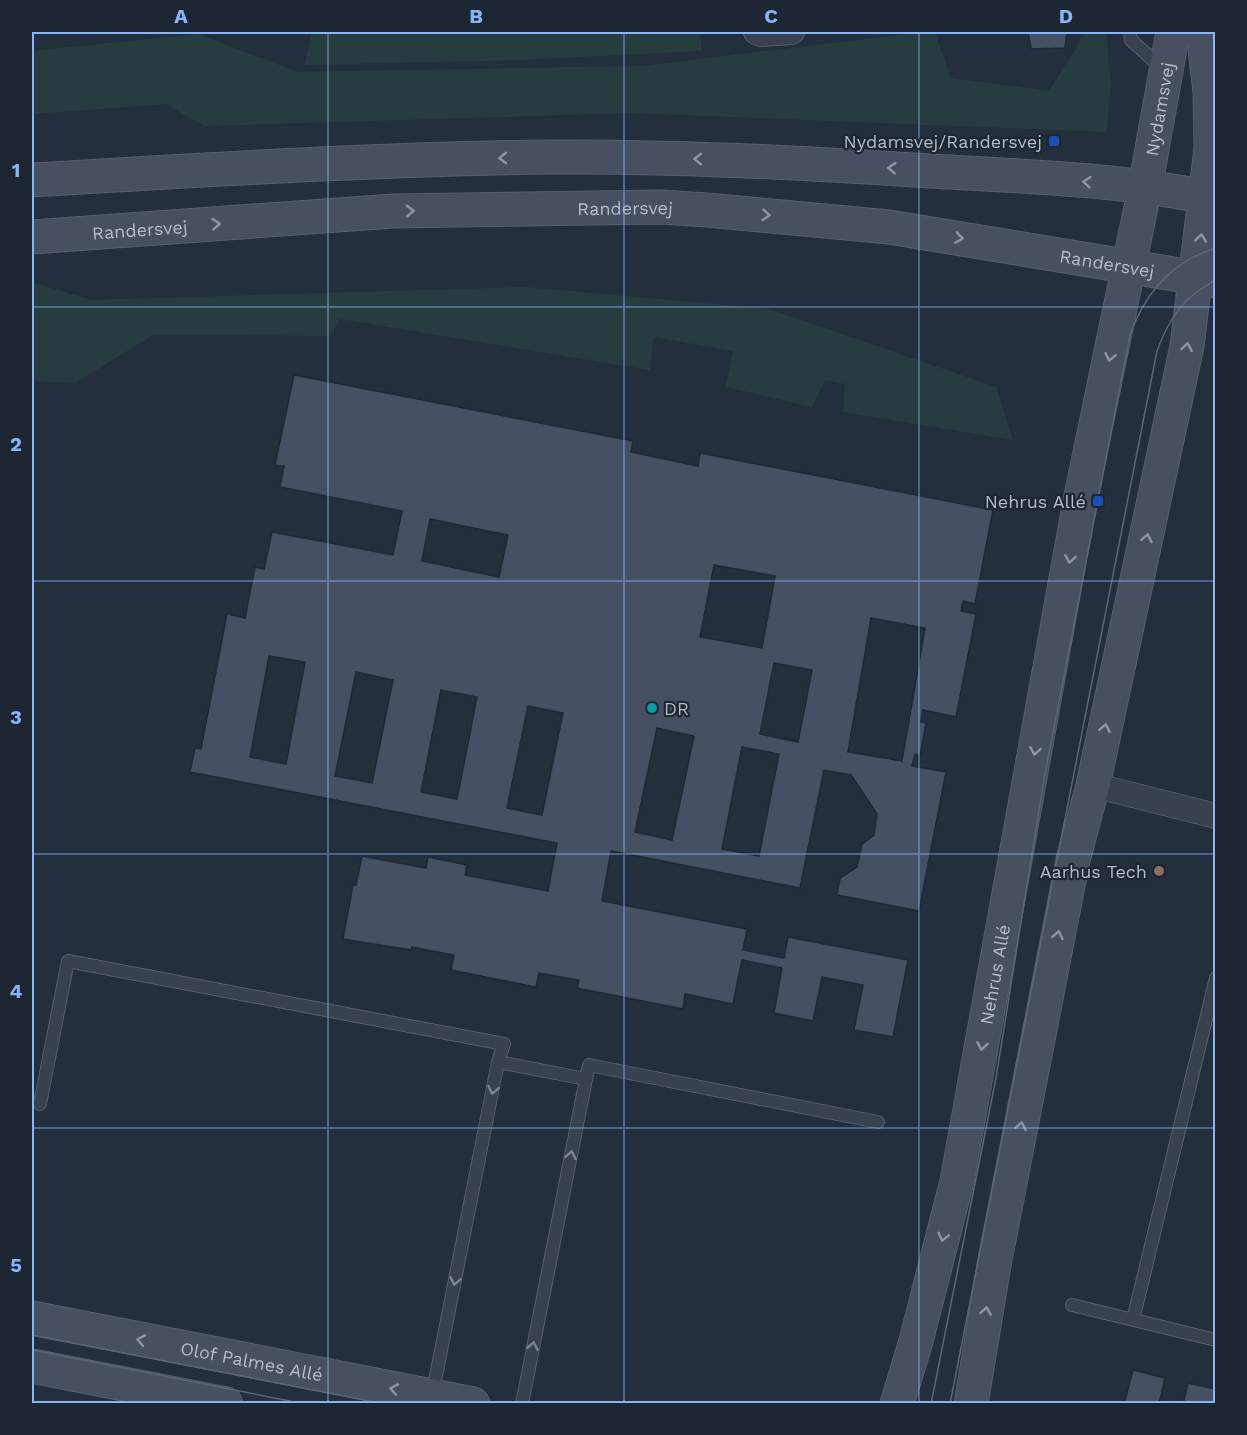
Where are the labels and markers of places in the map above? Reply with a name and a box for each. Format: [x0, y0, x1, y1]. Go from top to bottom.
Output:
place label: Nydamsvej/Randersvej [843, 131, 1042, 152]
marker: Nydamsvej/Randersvej [1047, 134, 1061, 148]
place label: Nehrus Allé [985, 491, 1086, 512]
marker: Nehrus Allé [1091, 494, 1105, 508]
place label: DR [664, 698, 689, 719]
marker: DR [645, 701, 659, 715]
place label: Aarhus Tech [1040, 861, 1147, 882]
marker: Aarhus Tech [1152, 864, 1166, 878]

